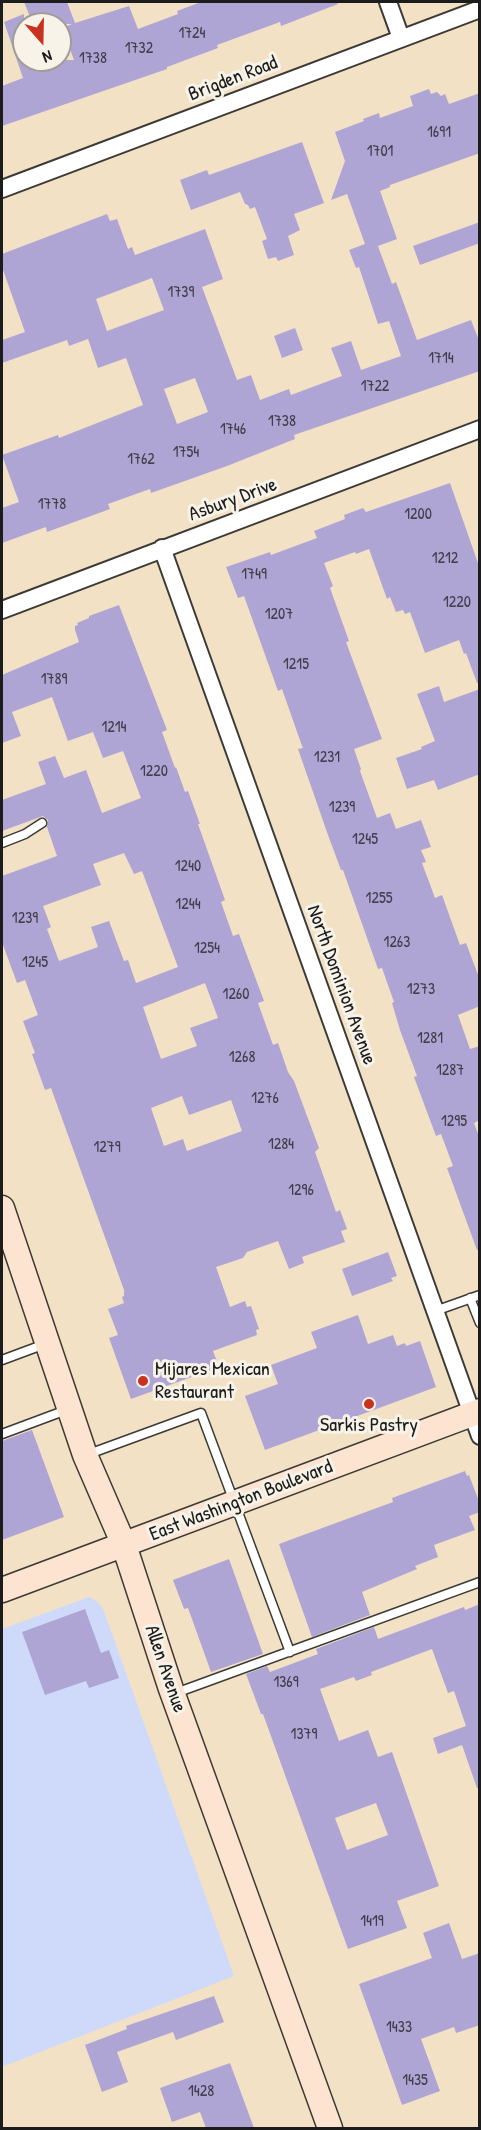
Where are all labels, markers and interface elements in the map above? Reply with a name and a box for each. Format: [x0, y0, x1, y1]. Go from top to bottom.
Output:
north arrow [12, 12, 72, 72]
house number: 1724 [178, 24, 206, 44]
house number: 1732 [125, 39, 153, 59]
text: N [40, 45, 55, 69]
house number: 1738 [79, 49, 107, 69]
street label: Brigden Road [185, 51, 281, 107]
house number: 1691 [427, 123, 451, 143]
house number: 1701 [367, 142, 393, 162]
house number: 1739 [168, 283, 194, 303]
house number: 1714 [428, 349, 454, 369]
house number: 1722 [361, 377, 389, 397]
house number: 1738 [268, 412, 296, 432]
house number: 1746 [220, 420, 246, 440]
house number: 1754 [173, 443, 199, 463]
house number: 1762 [127, 450, 155, 470]
street label: Asbury Drive [186, 473, 280, 527]
house number: 1778 [38, 495, 66, 515]
house number: 1200 [404, 505, 432, 525]
house number: 1212 [432, 549, 458, 569]
house number: 1749 [241, 565, 267, 585]
house number: 1220 [443, 593, 471, 613]
house number: 1207 [265, 605, 293, 625]
house number: 1215 [283, 655, 309, 675]
house number: 1789 [41, 670, 67, 690]
house number: 1214 [101, 718, 127, 738]
house number: 1231 [314, 748, 340, 768]
house number: 1220 [140, 762, 168, 782]
house number: 1239 [329, 798, 355, 818]
house number: 1245 [352, 830, 378, 850]
house number: 1240 [175, 857, 201, 877]
house number: 1255 [366, 889, 392, 909]
house number: 1244 [175, 895, 201, 915]
street label: North Dominion Avenue [301, 902, 381, 1068]
house number: 1239 [12, 909, 38, 929]
house number: 1263 [384, 933, 410, 953]
house number: 1254 [194, 939, 220, 959]
house number: 1245 [22, 953, 48, 973]
house number: 1273 [407, 980, 435, 1000]
house number: 1260 [223, 985, 249, 1005]
house number: 1281 [417, 1029, 443, 1049]
house number: 1268 [229, 1048, 255, 1068]
house number: 1287 [436, 1061, 464, 1081]
house number: 1276 [251, 1089, 279, 1109]
house number: 1295 [441, 1112, 467, 1132]
house number: 1284 [268, 1135, 294, 1155]
house number: 1279 [93, 1138, 121, 1158]
house number: 1296 [288, 1181, 314, 1201]
place label: Mijares Mexican Restaurant [155, 1358, 270, 1405]
marker: Mijares Mexican Restaurant [136, 1374, 150, 1388]
marker: Sarkis Pastry [362, 1397, 376, 1411]
place label: Sarkis Pastry [320, 1414, 418, 1438]
street label: East Washington Boulevard [146, 1455, 336, 1547]
street label: Allen Avenue [139, 1622, 191, 1716]
house number: 1369 [273, 1673, 299, 1693]
house number: 1379 [291, 1725, 317, 1745]
house number: 1419 [360, 1912, 384, 1932]
house number: 1433 [386, 2018, 412, 2038]
house number: 1435 [402, 2071, 428, 2091]
house number: 1428 [188, 2082, 214, 2102]

